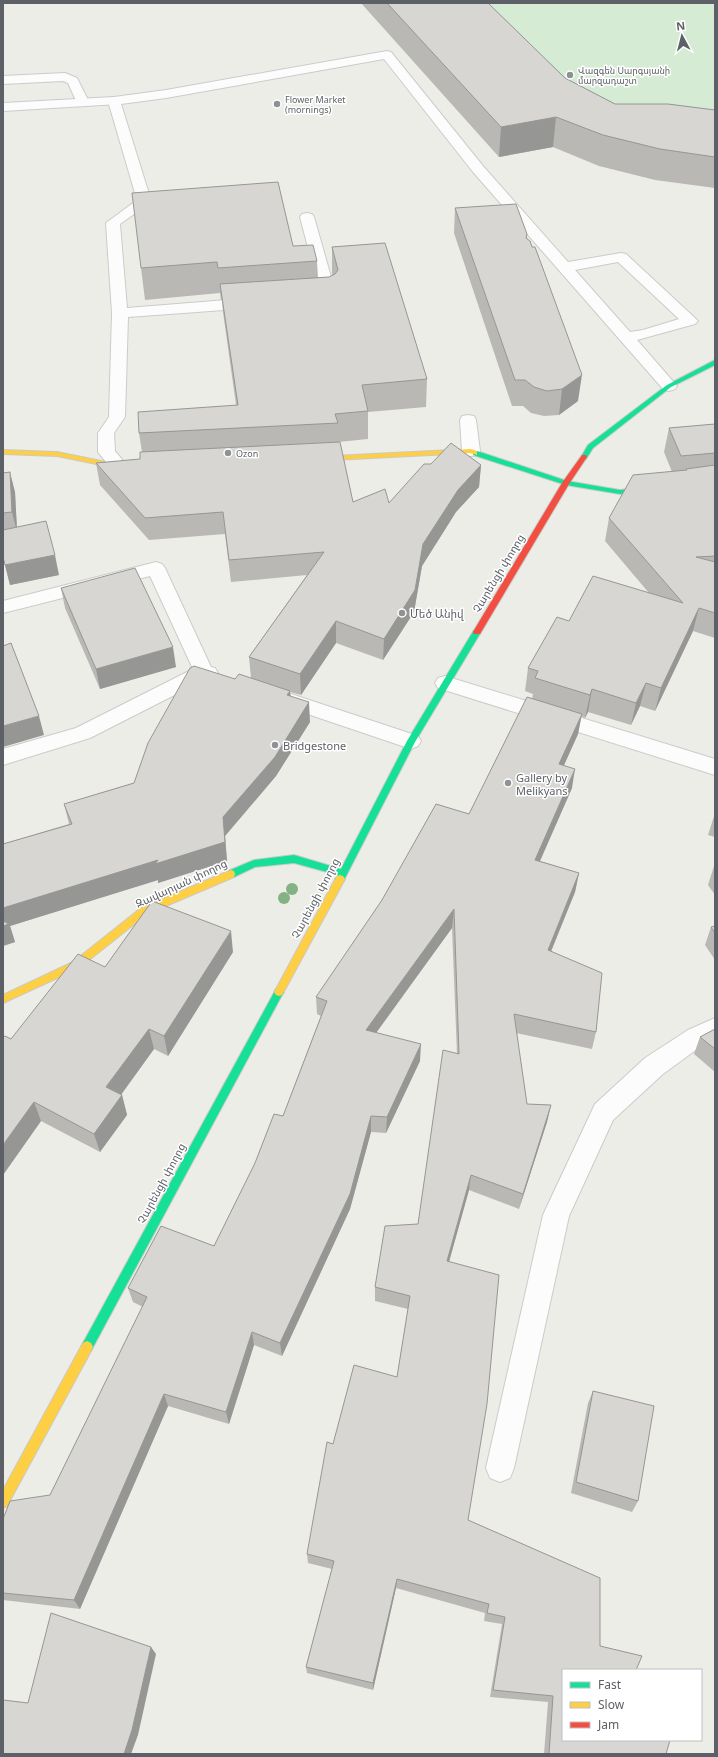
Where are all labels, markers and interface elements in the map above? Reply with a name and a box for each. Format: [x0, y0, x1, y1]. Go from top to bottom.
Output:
north arrow [662, 16, 702, 56]
text: N [675, 18, 686, 34]
place label: Վազգեն Սարգսյանի մարզադաշտ [578, 64, 670, 87]
marker: Վազգեն Սարգսյանի մարզադաշտ [565, 70, 575, 80]
place label: Flower Market (mornings) [285, 93, 346, 116]
marker: Flower Market (mornings) [272, 99, 282, 109]
place label: Ozon [236, 447, 258, 460]
marker: Ozon [223, 448, 233, 458]
street label: Չարենցի փողոց [469, 531, 527, 615]
place label: Մեծ Անիվ [410, 606, 464, 621]
marker: Մեծ Անիվ [397, 608, 407, 618]
place label: Bridgestone [283, 738, 346, 753]
marker: Bridgestone [270, 740, 280, 750]
place label: Gallery by Melikyans [516, 770, 568, 798]
marker: Gallery by Melikyans [503, 778, 513, 788]
street label: Զավարյան փողոց [133, 855, 229, 911]
street label: Չարենցի փողոց [287, 855, 343, 941]
street label: Չարենցի փողոց [133, 1140, 189, 1226]
legend [562, 1669, 702, 1741]
text: Fast [598, 1676, 622, 1693]
text: Slow [598, 1696, 625, 1713]
text: Jam [597, 1716, 619, 1733]

